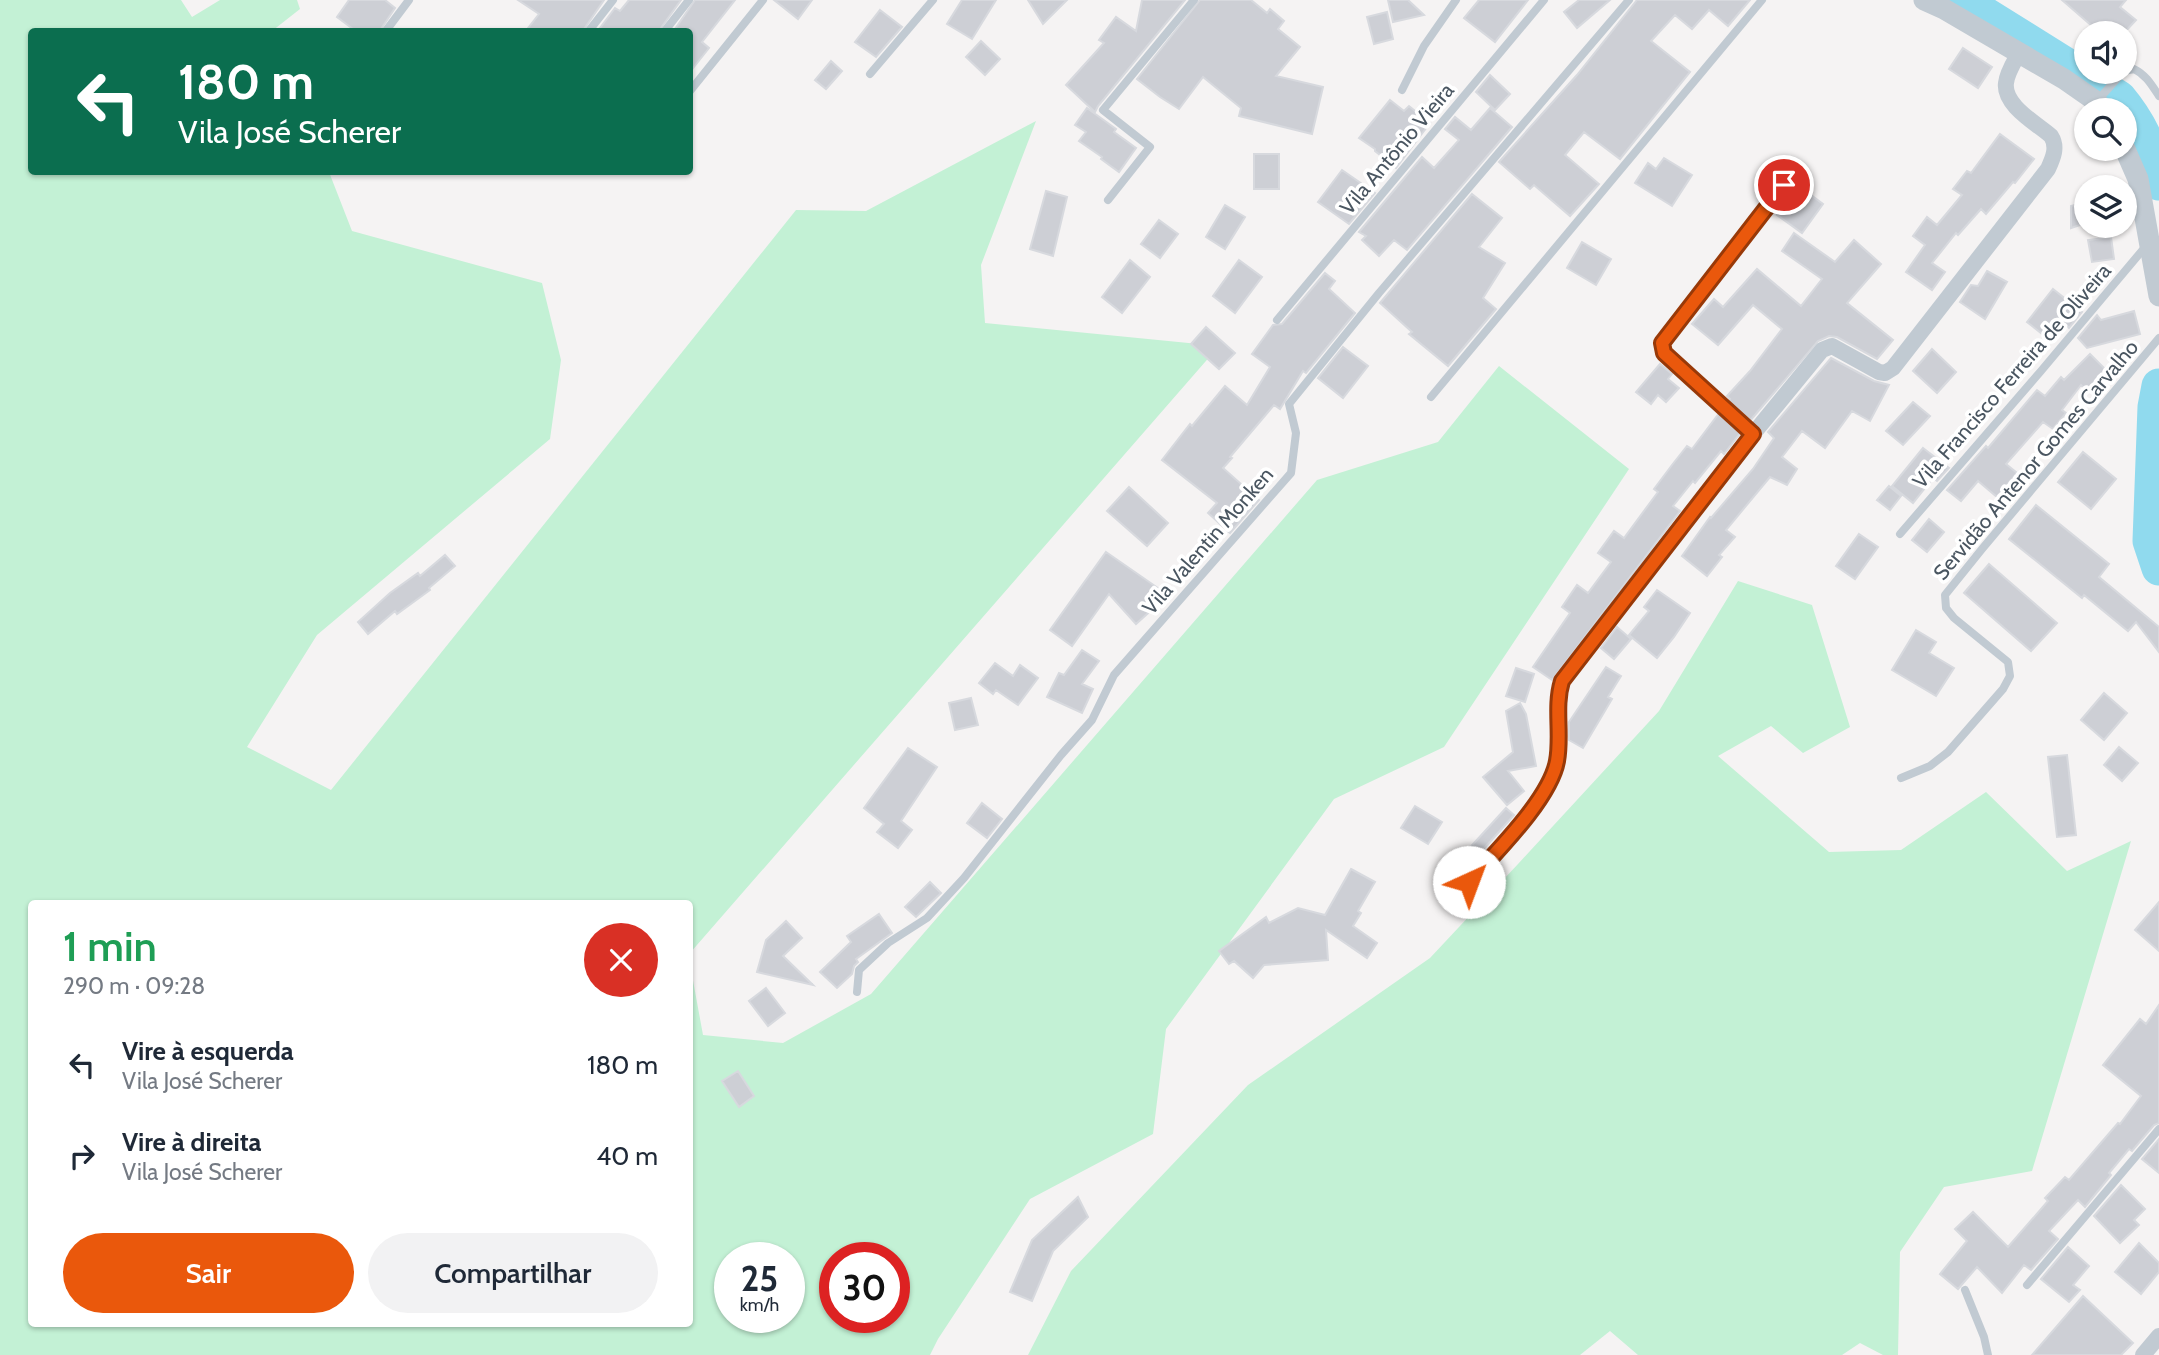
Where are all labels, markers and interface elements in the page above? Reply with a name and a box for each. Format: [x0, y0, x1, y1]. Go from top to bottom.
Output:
map controls [2074, 21, 2137, 238]
button: sound [2074, 21, 2137, 84]
text: 180 m [178, 52, 314, 111]
icon: left [63, 56, 154, 147]
street label: Vila Antônio Vieira [1335, 78, 1459, 219]
button: search [2074, 98, 2137, 161]
text: Vila José Scherer [178, 112, 401, 151]
pin [1754, 155, 1814, 215]
icon: arrive [1765, 166, 1803, 204]
button: layers [2074, 175, 2137, 238]
street label: Vila Francisco Ferreira de Oliveira [1907, 258, 2116, 493]
street label: Servidão Antenor Gomes Carvalho [1928, 335, 2143, 585]
street label: Vila Valentin Monken [1137, 462, 1278, 619]
position arrow [1432, 845, 1506, 919]
text: 1 min [63, 920, 157, 972]
button: close [584, 923, 658, 997]
text: 290 m · 09:28 [63, 972, 205, 1000]
text: Vire à esquerda [122, 1035, 294, 1067]
icon: left [63, 1046, 101, 1084]
text: 180 m [587, 1049, 658, 1081]
text: Vila José Scherer [122, 1067, 282, 1095]
text: Vire à direita [122, 1126, 262, 1158]
icon: right [63, 1137, 101, 1175]
text: 40 m [596, 1140, 658, 1172]
text: Vila José Scherer [122, 1158, 282, 1186]
button: Sair [63, 1233, 354, 1313]
button: Compartilhar [368, 1233, 658, 1313]
speed limit sign: 30 [819, 1242, 910, 1333]
text: 25 [741, 1257, 778, 1300]
text: km/h [740, 1294, 779, 1316]

